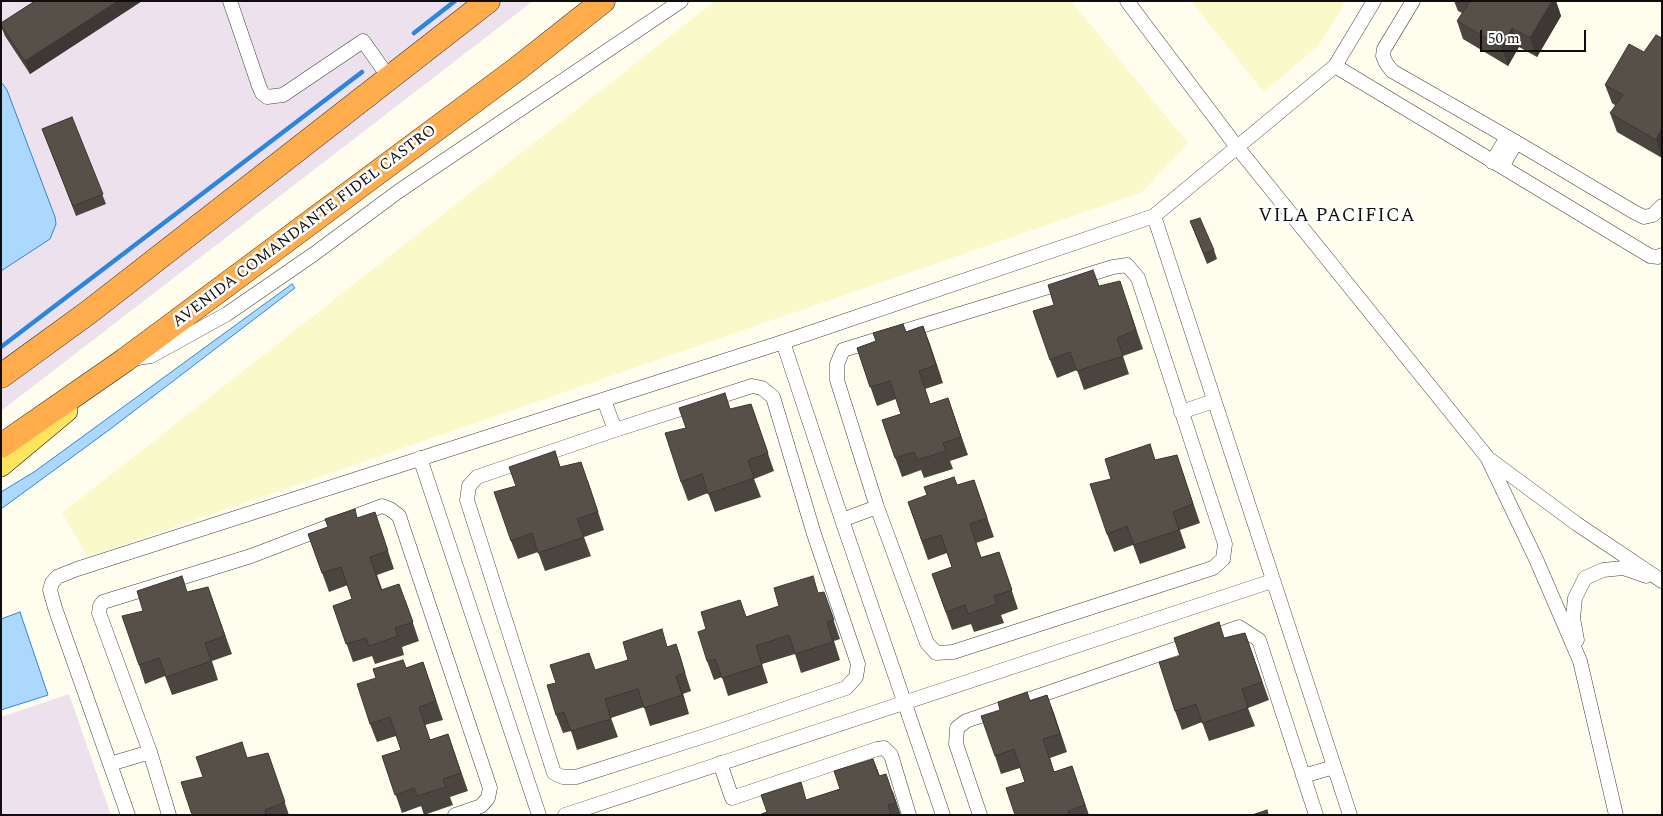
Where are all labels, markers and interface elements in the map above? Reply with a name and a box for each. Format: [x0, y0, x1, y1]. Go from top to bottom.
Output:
scale bar [1483, 20, 1589, 52]
text: 50 m [1488, 27, 1520, 50]
street label: AVENIDA COMANDANTE FIDEL CASTRO [169, 121, 441, 333]
district label: VILA PACIFICA [1257, 206, 1417, 228]

